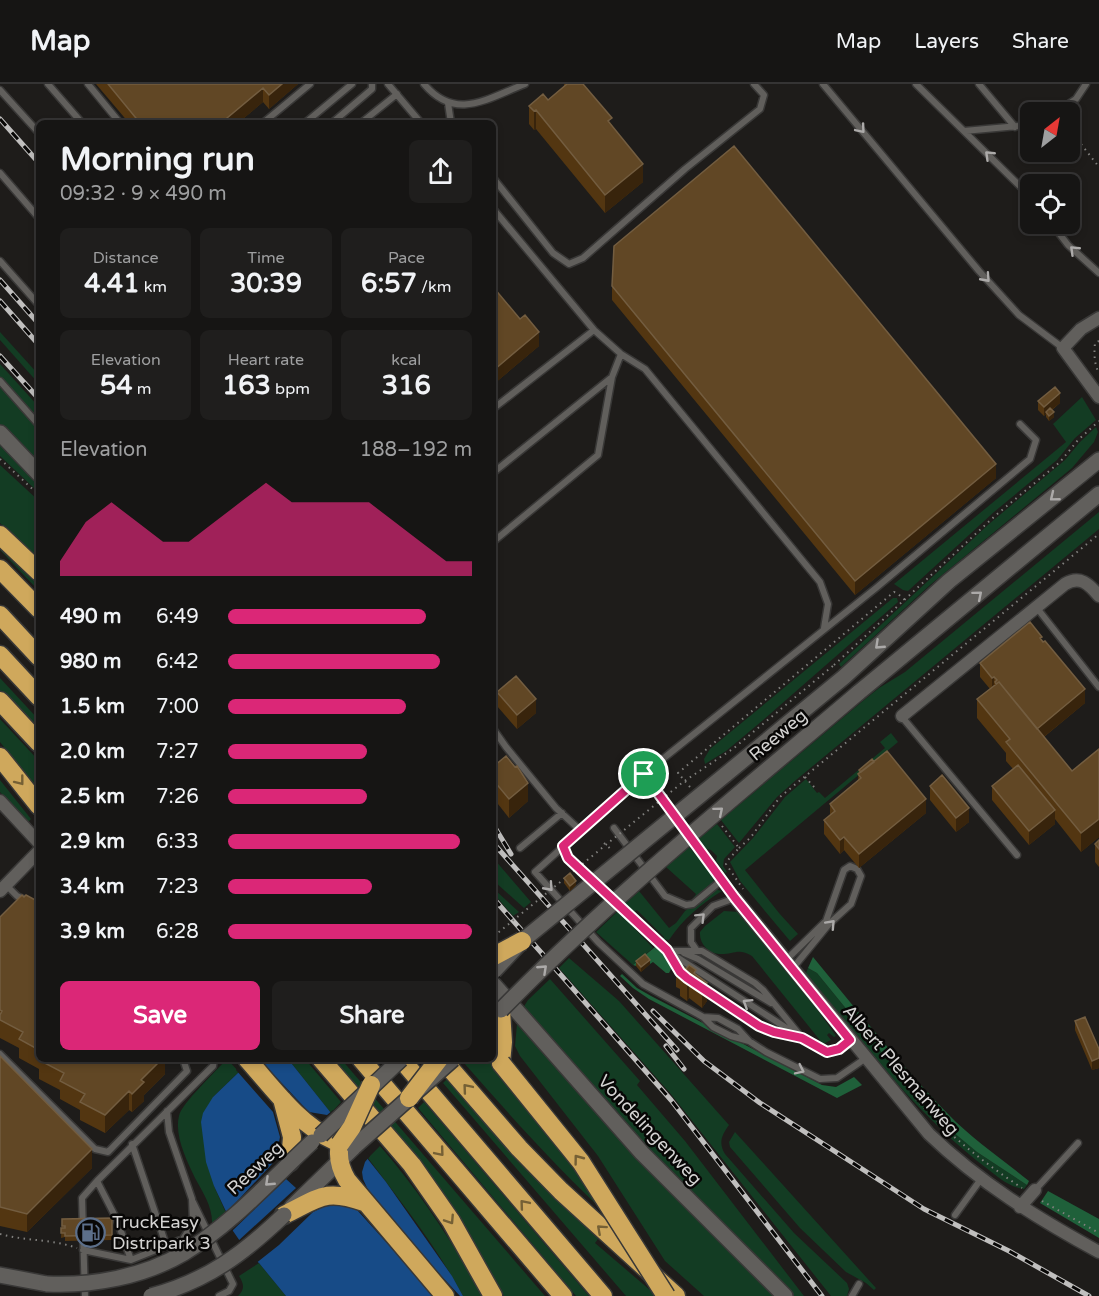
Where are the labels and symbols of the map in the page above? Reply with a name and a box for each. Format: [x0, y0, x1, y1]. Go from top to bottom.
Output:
north arrow [1020, 102, 1080, 162]
one-way arrow [853, 122, 864, 133]
one-way arrow [985, 152, 996, 163]
one-way arrow [1070, 246, 1081, 257]
one-way arrow [979, 271, 990, 282]
one-way arrow [1049, 490, 1060, 501]
one-way arrow [971, 592, 982, 603]
one-way arrow [875, 637, 886, 648]
street label: Reeweg [745, 704, 811, 766]
pin [618, 748, 669, 799]
one-way arrow [12, 775, 23, 786]
one-way arrow [712, 807, 723, 818]
one-way arrow [542, 881, 553, 891]
one-way arrow [694, 914, 705, 924]
one-way arrow [823, 920, 834, 931]
one-way arrow [536, 965, 546, 976]
one-way arrow [742, 999, 753, 1010]
street label: Albert Plesmanweg [838, 1000, 964, 1140]
one-way arrow [793, 1063, 804, 1074]
street label: Vondelingenweg [593, 1070, 707, 1190]
one-way arrow [463, 1084, 474, 1095]
street label: Reeweg [222, 1137, 288, 1199]
one-way arrow [433, 1145, 444, 1156]
one-way arrow [574, 1154, 585, 1165]
one-way arrow [265, 1175, 276, 1186]
one-way arrow [520, 1200, 531, 1211]
place label: TruckEasy Distripark 3 [112, 1211, 211, 1254]
one-way arrow [443, 1213, 454, 1224]
fuel station icon: TruckEasy Distripark 3 [75, 1216, 107, 1248]
one-way arrow [597, 1225, 608, 1236]

